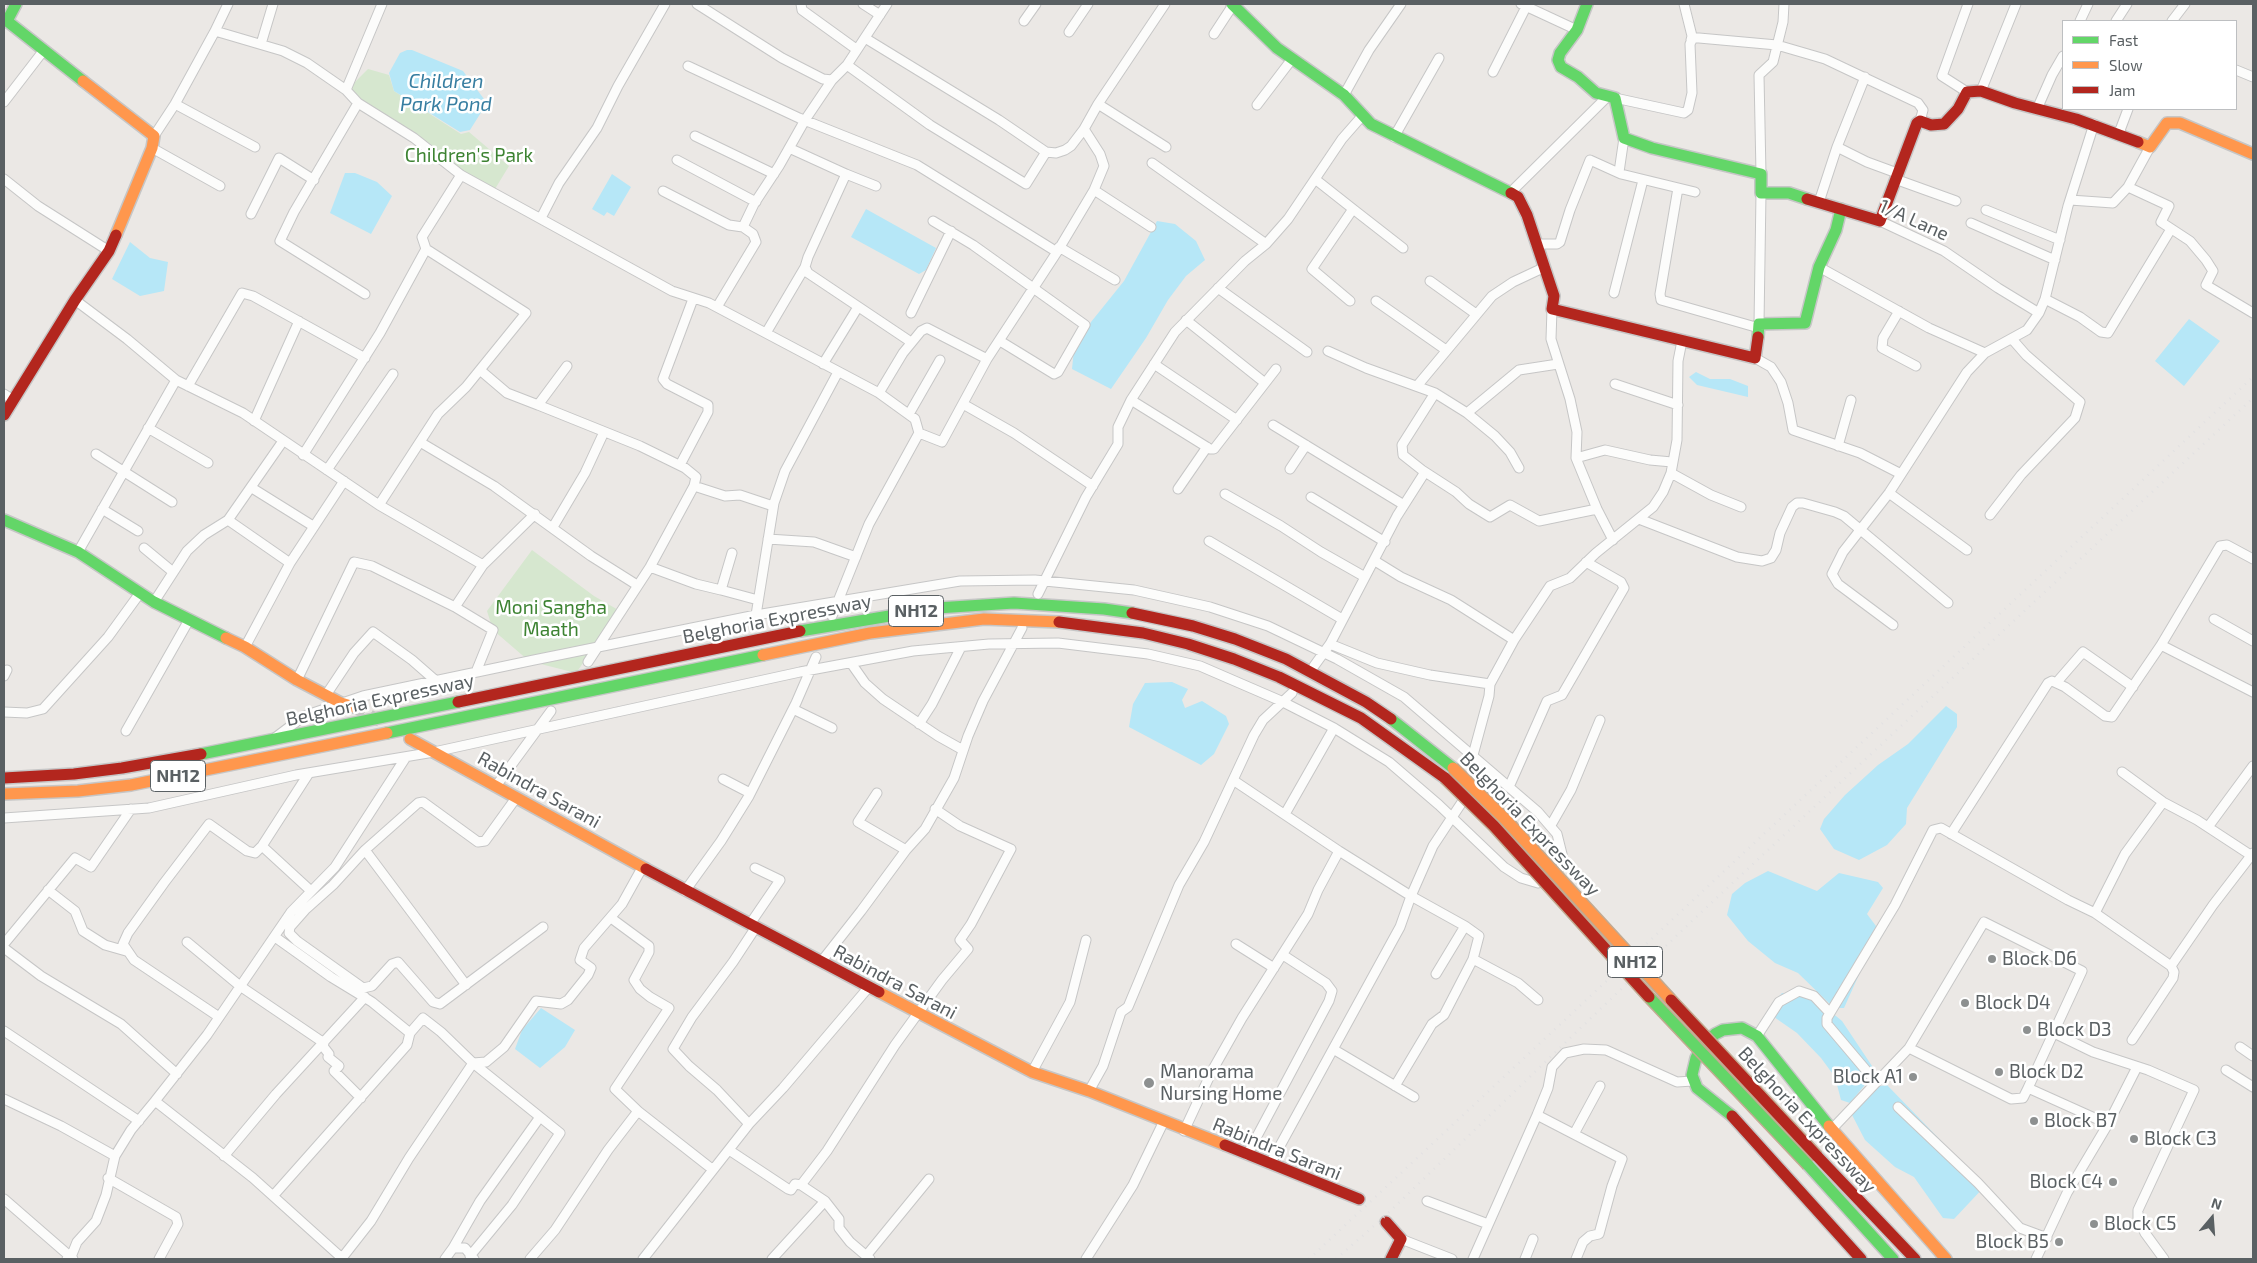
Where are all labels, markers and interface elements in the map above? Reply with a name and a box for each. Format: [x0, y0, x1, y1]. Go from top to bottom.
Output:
legend [2062, 20, 2237, 110]
text: Fast [2109, 31, 2138, 49]
text: Slow [2109, 56, 2143, 74]
water label: Children Park Pond [400, 69, 492, 116]
text: Jam [2109, 81, 2135, 99]
park label: Children's Park [405, 145, 533, 167]
street label: 1/A Lane [1876, 195, 1952, 245]
street label: Belghoria Expressway [681, 590, 873, 648]
road number: NH12 [888, 596, 944, 626]
park label: Moni Sangha Maath [495, 597, 607, 641]
street label: Belghoria Expressway [284, 669, 476, 731]
street label: Rabindra Sarani [474, 747, 604, 833]
street label: Belghoria Expressway [1455, 747, 1605, 901]
road number: NH12 [150, 760, 206, 791]
street label: Rabindra Sarani [829, 940, 961, 1024]
road number: NH12 [1608, 946, 1662, 978]
place label: Block D6 [2002, 948, 2077, 970]
marker: Block D6 [1986, 953, 1998, 965]
place label: Block D4 [1975, 992, 2051, 1014]
marker: Block D4 [1959, 997, 1971, 1009]
place label: Block D3 [2037, 1019, 2112, 1041]
marker: Block D3 [2021, 1024, 2033, 1036]
street label: Belghoria Expressway [1733, 1042, 1881, 1198]
place label: Manorama Nursing Home [1160, 1061, 1282, 1105]
place label: Block D2 [2009, 1061, 2084, 1083]
place label: Block A1 [1833, 1066, 1903, 1088]
marker: Block D2 [1993, 1066, 2005, 1078]
marker: Block A1 [1907, 1071, 1919, 1083]
marker: Manorama Nursing Home [1142, 1076, 1156, 1090]
place label: Block B7 [2044, 1110, 2117, 1132]
street label: Rabindra Sarani [1209, 1113, 1345, 1185]
marker: Block B7 [2028, 1115, 2040, 1127]
place label: Block C3 [2144, 1128, 2217, 1150]
marker: Block C3 [2128, 1133, 2140, 1145]
place label: Block C4 [2029, 1171, 2103, 1193]
marker: Block C4 [2107, 1176, 2119, 1188]
north arrow [2187, 1193, 2237, 1243]
text: N [2209, 1194, 2224, 1213]
place label: Block C5 [2104, 1213, 2176, 1235]
marker: Block C5 [2088, 1218, 2100, 1230]
place label: Block B5 [1976, 1231, 2049, 1253]
marker: Block B5 [2053, 1236, 2065, 1248]

